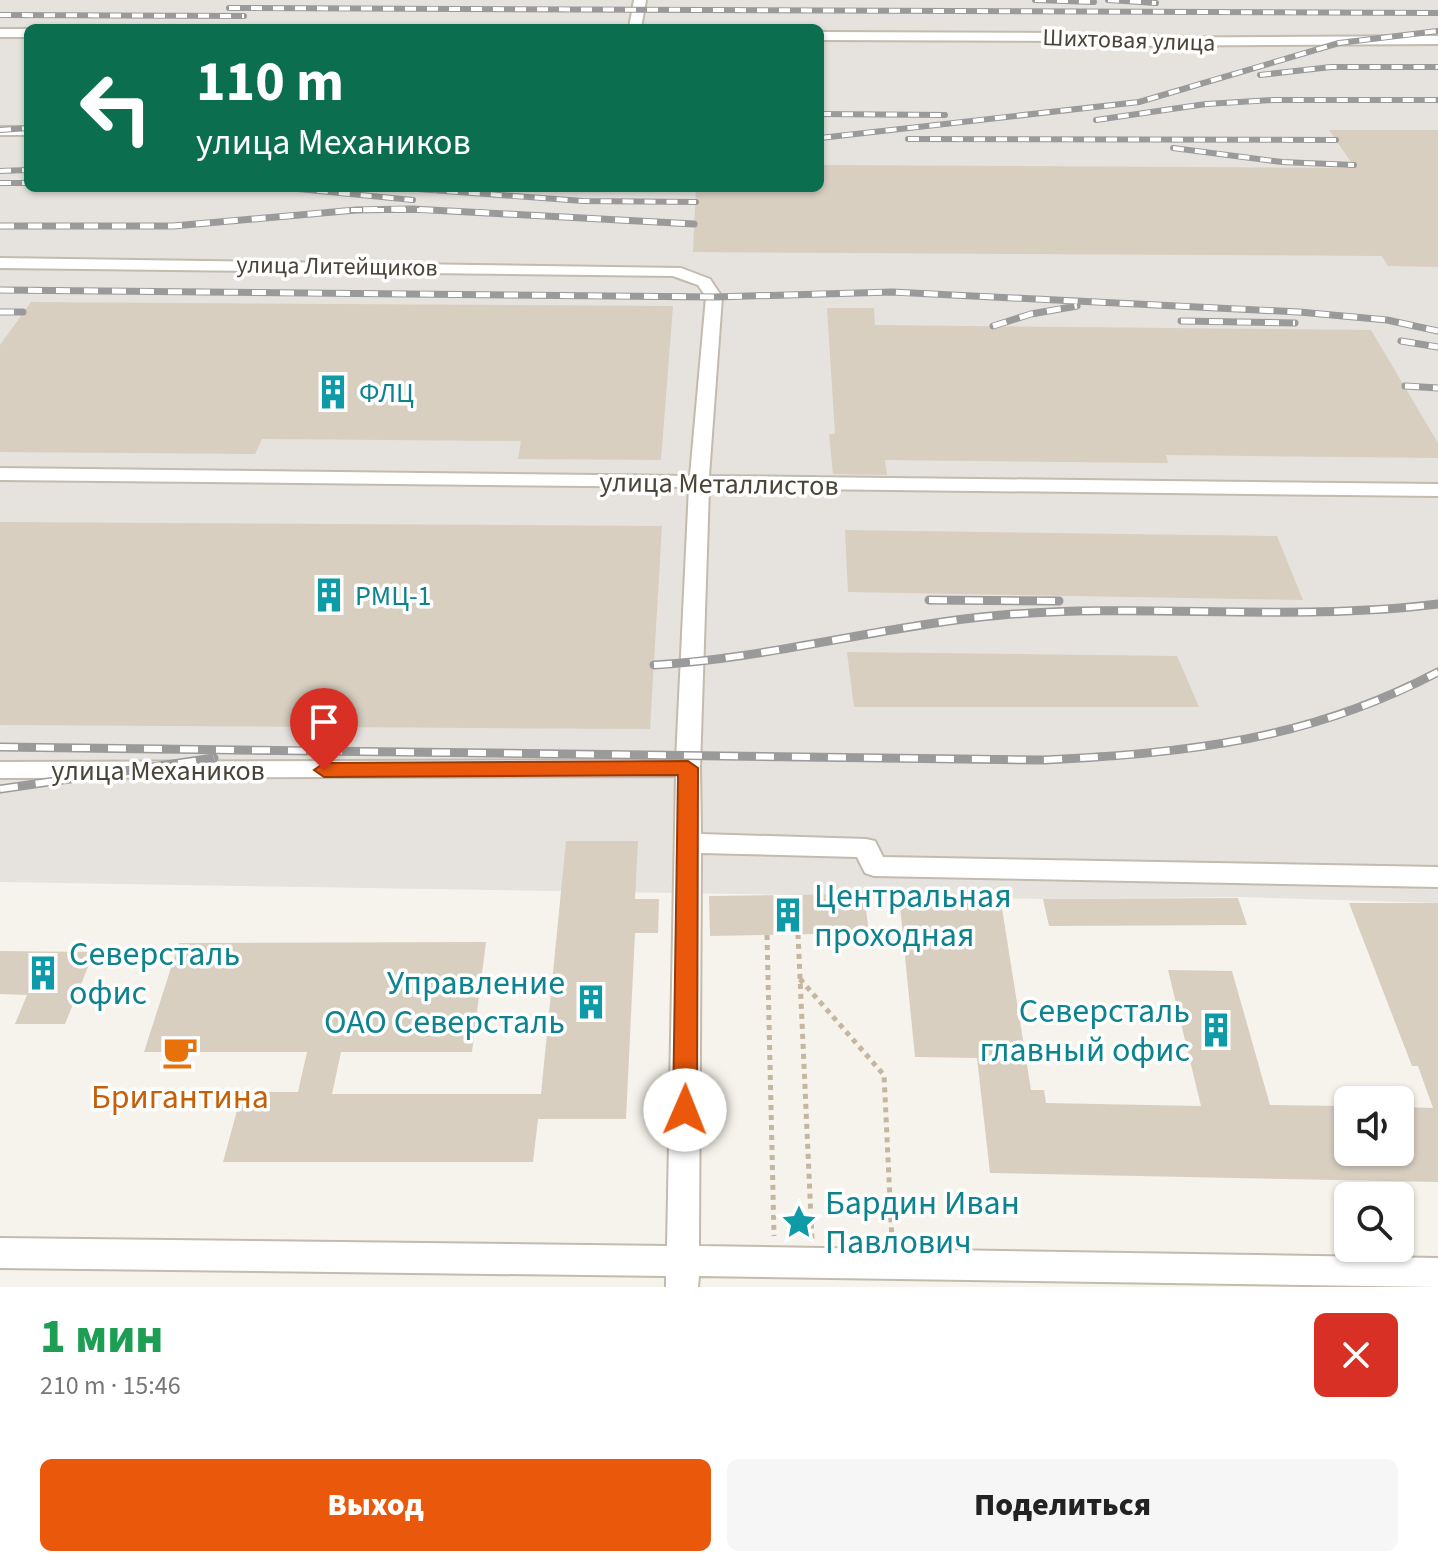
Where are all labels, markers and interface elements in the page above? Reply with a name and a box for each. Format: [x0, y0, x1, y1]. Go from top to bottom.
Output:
street label: Шихтовая улица [1042, 20, 1216, 61]
text: 110 m [196, 43, 344, 122]
icon: left [64, 56, 168, 160]
text: улица Механиков [196, 117, 471, 168]
street label: улица Литейщиков [236, 247, 438, 286]
building icon: ФЛЦ [314, 373, 352, 411]
place label: ФЛЦ [359, 373, 414, 413]
street label: улица Металлистов [599, 462, 839, 506]
building icon: РМЦ-1 [310, 576, 348, 614]
place label: РМЦ-1 [355, 576, 432, 616]
pin [290, 688, 358, 770]
icon: arrive [302, 700, 346, 744]
street label: улица Механиков [51, 751, 265, 791]
place label: Центральная проходная [814, 872, 1012, 960]
building icon: Центральная проходная [769, 896, 807, 934]
place label: Северсталь офис [69, 930, 240, 1018]
building icon: Северсталь офис [24, 954, 62, 992]
place label: Управление OAO Северсталь [324, 959, 565, 1047]
building icon: Управление OAO Северсталь [572, 983, 610, 1021]
place label: Северсталь главный офис [979, 987, 1190, 1075]
building icon: Северсталь главный офис [1197, 1011, 1235, 1049]
cafe icon: Бригантина [161, 1033, 199, 1071]
position arrow [643, 1068, 727, 1152]
place label: Бригантина [91, 1073, 269, 1122]
map controls [1334, 1086, 1414, 1262]
button: sound [1334, 1086, 1414, 1166]
place label: Бардин Иван Павлович [825, 1179, 1020, 1267]
button: search [1334, 1182, 1414, 1262]
place icon: Бардин Иван Павлович [780, 1203, 818, 1241]
text: 1 мин [40, 1303, 163, 1371]
button: close [1314, 1313, 1398, 1397]
text: 210 m · 15:46 [40, 1367, 181, 1404]
button: Выход [40, 1459, 711, 1551]
button: Поделиться [727, 1459, 1398, 1551]

